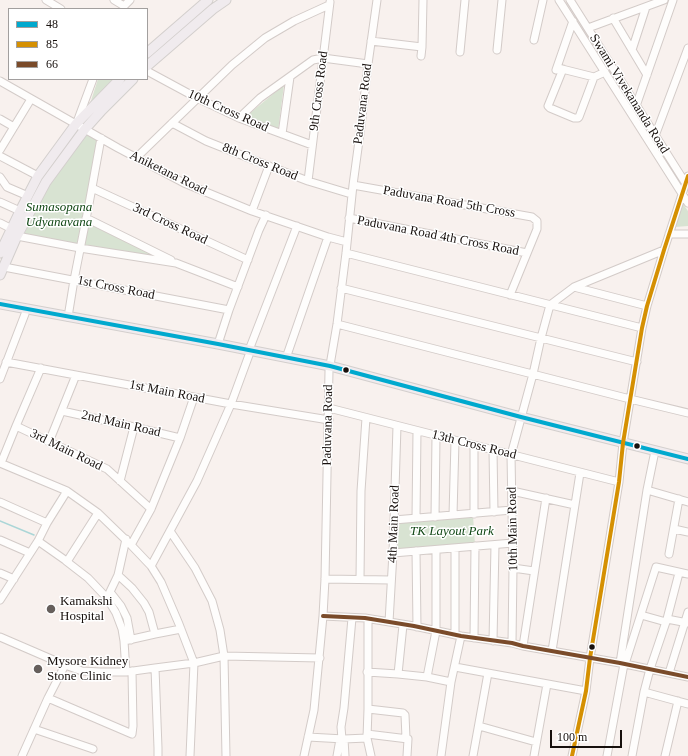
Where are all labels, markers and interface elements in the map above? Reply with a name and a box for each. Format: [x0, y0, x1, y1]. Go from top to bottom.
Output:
legend [8, 8, 148, 80]
text: 48 [46, 17, 58, 31]
street label: Swami Vivekananda Road [586, 31, 672, 157]
text: 85 [46, 37, 58, 51]
street label: 9th Cross Road [306, 50, 332, 132]
text: 66 [46, 57, 58, 71]
street label: Paduvana Road [350, 63, 376, 145]
street label: 10th Cross Road [185, 86, 271, 136]
street label: 8th Cross Road [220, 140, 300, 184]
street label: Aniketana Road [127, 148, 209, 198]
street label: Paduvana Road 5th Cross [382, 183, 516, 221]
park label: Sumasopana Udyanavana [26, 200, 92, 231]
street label: 3rd Cross Road [130, 200, 210, 248]
street label: Paduvana Road 4th Cross Road [356, 213, 520, 259]
street label: 1st Cross Road [76, 273, 156, 303]
unlabelled marker [341, 365, 351, 375]
street label: 1st Main Road [128, 377, 206, 407]
street label: Paduvana Road [319, 384, 337, 466]
street label: 2nd Main Road [80, 407, 162, 441]
street label: 3rd Main Road [27, 426, 105, 474]
street label: 13th Cross Road [430, 427, 518, 463]
unlabelled marker [632, 441, 642, 451]
street label: 4th Main Road [385, 485, 403, 563]
street label: 10th Main Road [504, 487, 522, 571]
park label: TK Layout Park [410, 524, 494, 540]
place label: Kamakshi Hospital [60, 594, 113, 625]
marker: Kamakshi Hospital [45, 603, 57, 615]
unlabelled marker [587, 642, 597, 652]
place label: Mysore Kidney Stone Clinic [47, 654, 128, 685]
marker: Mysore Kidney Stone Clinic [32, 663, 44, 675]
scale bar [552, 722, 624, 748]
text: 100 m [557, 730, 587, 744]

